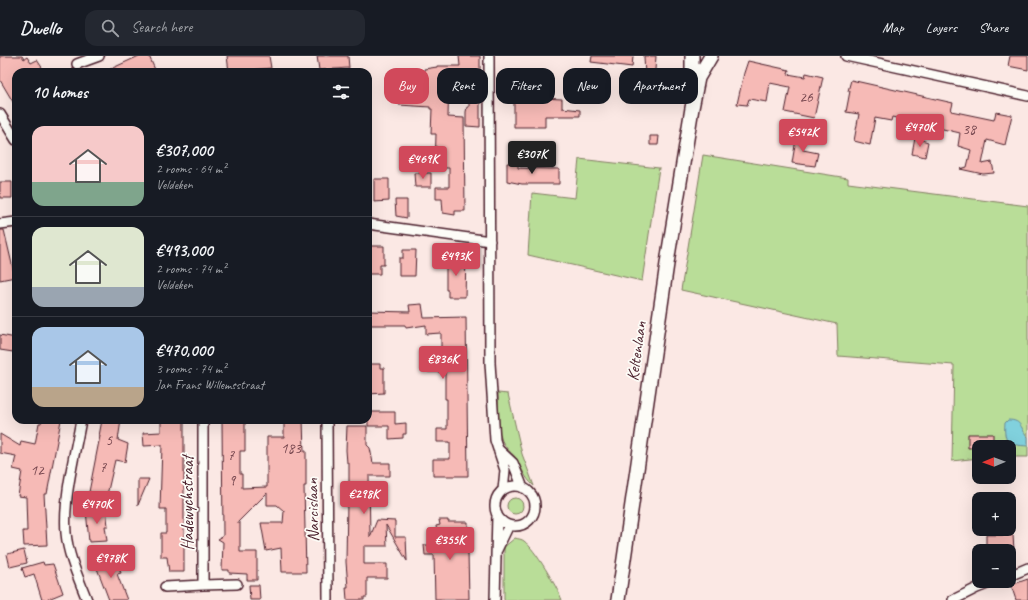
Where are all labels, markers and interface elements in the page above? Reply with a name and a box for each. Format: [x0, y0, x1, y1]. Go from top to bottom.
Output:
search box [85, 10, 365, 46]
text: Dwello [20, 16, 61, 40]
icon: search [99, 17, 121, 39]
text: Search here [131, 18, 192, 37]
text: Map [882, 19, 904, 36]
text: Layers [926, 19, 957, 36]
text: Share [979, 19, 1008, 36]
chip: Buy [384, 68, 429, 104]
chip: Rent [437, 68, 488, 104]
chip: Filters [496, 68, 555, 104]
chip: New [563, 68, 611, 104]
chip: Apartment [619, 68, 698, 104]
icon: filters [330, 81, 352, 103]
text: 10 homes [32, 82, 88, 103]
house number: 26 [799, 88, 814, 107]
pin: €470K [892, 114, 948, 148]
pin: €542K [775, 119, 831, 153]
text: €470K [905, 119, 935, 135]
house number: 38 [962, 120, 977, 139]
text: €542K [788, 124, 818, 140]
text: €307,000 [156, 140, 213, 161]
pin: €307K [504, 141, 560, 175]
icon: home [64, 142, 112, 190]
pin: €469K [395, 146, 451, 180]
text: €307K [517, 146, 547, 162]
text: €469K [408, 151, 438, 167]
text: 2 rooms · 64 m² [156, 161, 226, 177]
text: Veldeken [156, 177, 193, 193]
text: €493,000 [156, 240, 213, 261]
icon: home [64, 243, 112, 291]
pin: €493K [428, 243, 484, 277]
text: €493K [441, 248, 471, 264]
text: 2 rooms · 74 m² [156, 261, 226, 277]
text: Veldeken [156, 277, 193, 293]
street label: Keltenlaan [622, 320, 651, 382]
text: €470,000 [156, 340, 213, 361]
icon: home [64, 343, 112, 391]
pin: €836K [415, 346, 471, 380]
text: €836K [428, 351, 458, 367]
text: 3 rooms · 74 m² [156, 361, 226, 377]
text: Jan Frans Willemsstraat [156, 377, 264, 393]
house number: 5 [106, 431, 114, 450]
house number: 183 [281, 439, 302, 458]
north arrow [972, 440, 1016, 484]
map controls [972, 440, 1016, 588]
house number: 7 [228, 446, 236, 465]
street label: Hadewychstraat [177, 453, 198, 550]
house number: 7 [100, 458, 108, 477]
house number: 12 [30, 461, 45, 480]
house number: 9 [229, 471, 237, 490]
street label: Narcislaan [301, 478, 324, 542]
pin: €298K [336, 481, 392, 515]
text: €298K [349, 486, 379, 502]
pin: €470K [69, 491, 125, 525]
button: + [972, 492, 1016, 536]
text: €470K [82, 496, 112, 512]
pin: €355K [422, 527, 478, 561]
text: €355K [435, 532, 465, 548]
button: − [972, 544, 1016, 588]
pin: €978K [83, 545, 139, 579]
text: €978K [96, 550, 126, 566]

